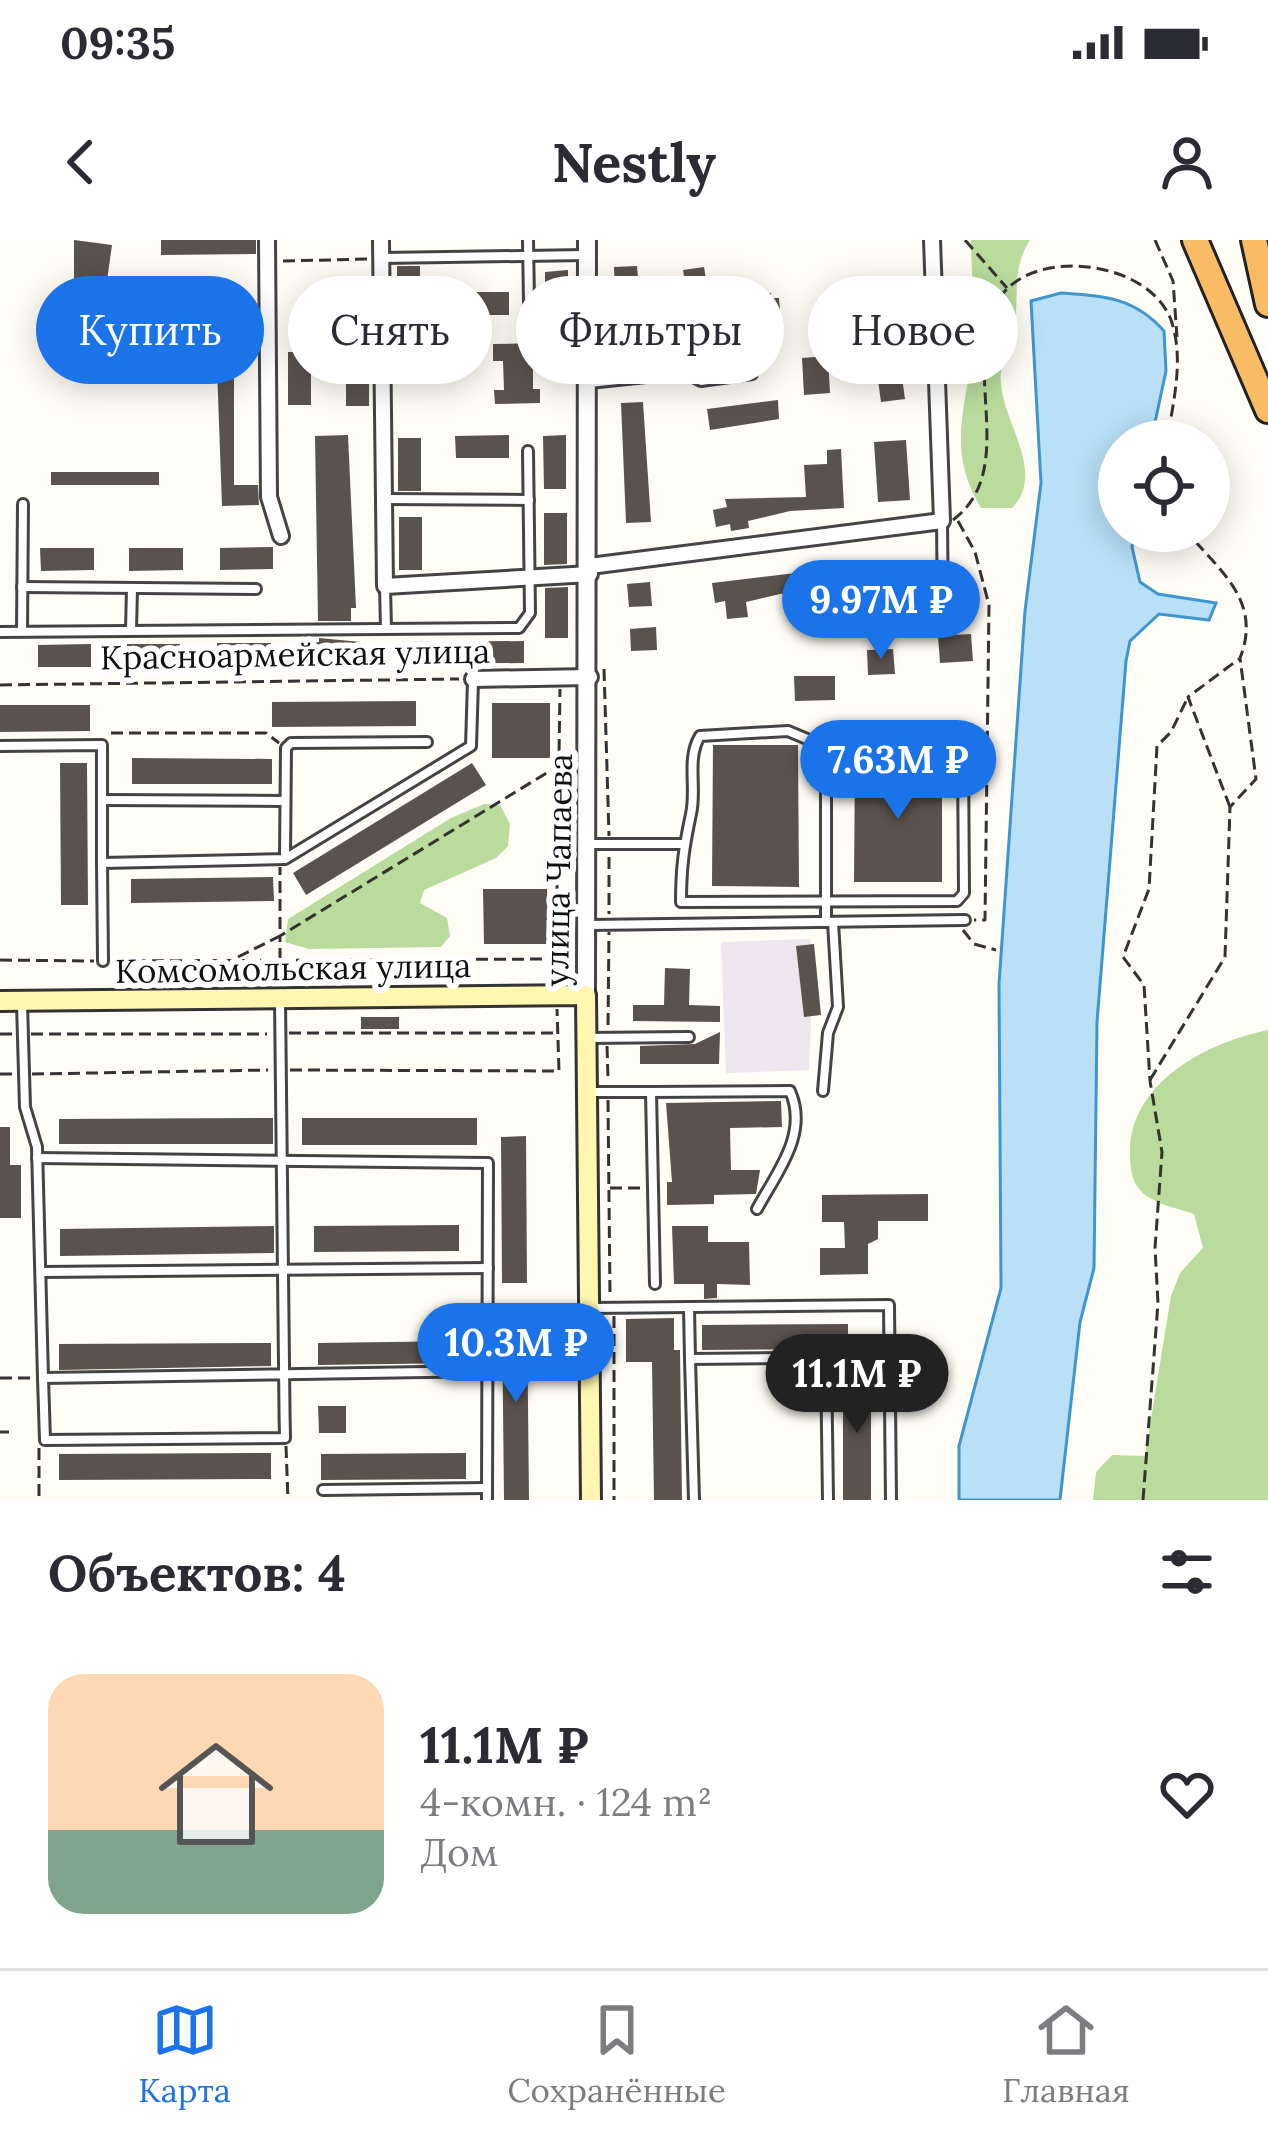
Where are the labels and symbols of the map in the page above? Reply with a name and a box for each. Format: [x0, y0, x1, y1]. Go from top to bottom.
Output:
pin: 9.97M ₽ [770, 560, 992, 662]
street label: Красноармейская улица [100, 630, 490, 678]
pin: 7.63M ₽ [787, 720, 1009, 822]
street label: улица Чапаева [535, 753, 581, 987]
street label: Комсомольская улица [115, 944, 471, 992]
pin: 10.3M ₽ [405, 1303, 627, 1405]
pin: 11.1M ₽ [746, 1334, 968, 1436]

